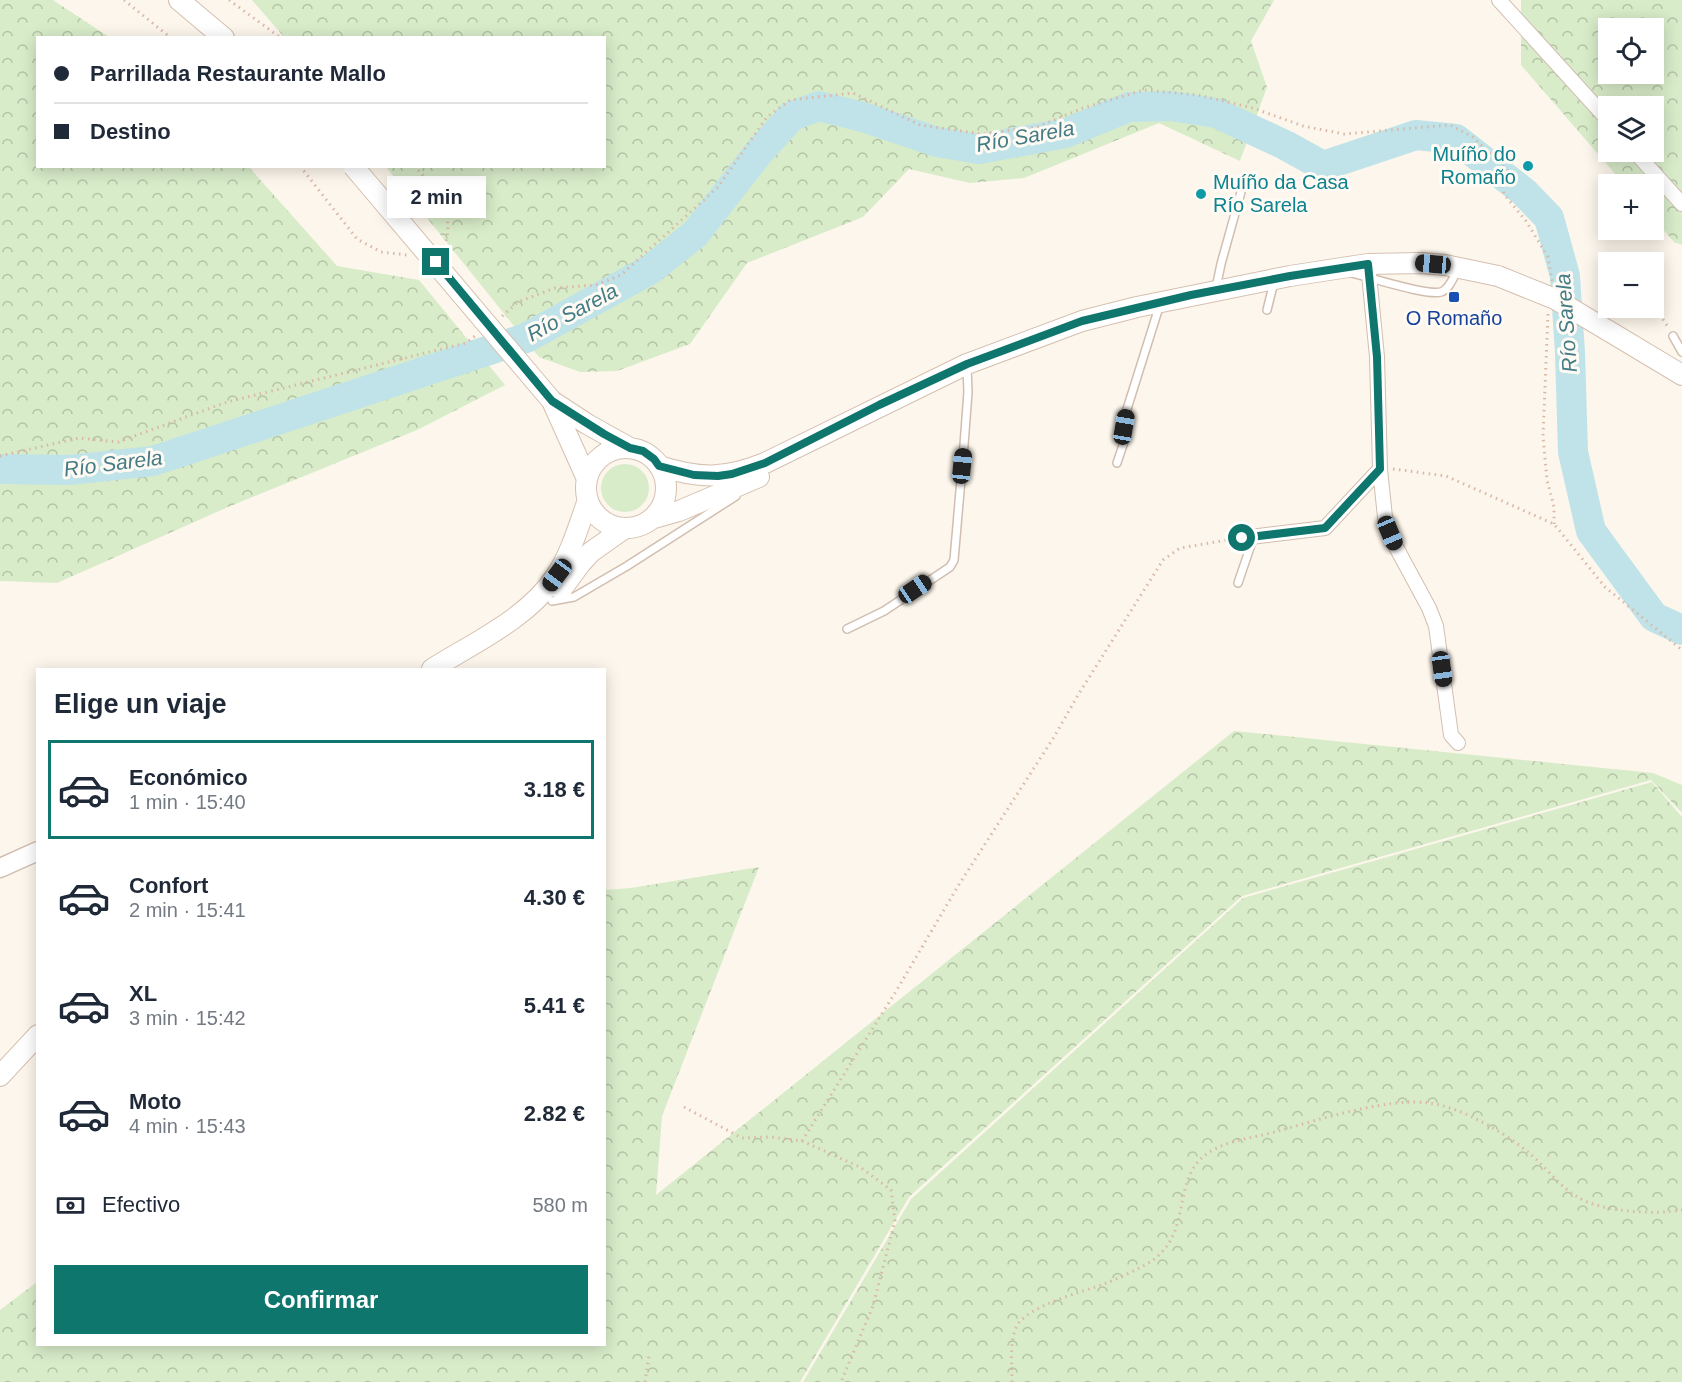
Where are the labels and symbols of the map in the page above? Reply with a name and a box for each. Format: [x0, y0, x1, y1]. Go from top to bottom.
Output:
water label: Río Sarela [974, 116, 1076, 156]
place label: Muíño do Romaño [1433, 143, 1516, 188]
marker: Muíño do Romaño [1521, 159, 1535, 173]
place label: Muíño da Casa Río Sarela [1213, 171, 1350, 216]
callout: 2 min [386, 175, 486, 217]
marker: Muíño da Casa Río Sarela [1194, 187, 1208, 201]
route end [422, 248, 449, 275]
car [1414, 253, 1452, 275]
water label: Río Sarela [1551, 273, 1581, 373]
water label: Río Sarela [523, 279, 621, 345]
marker: O Romaño [1447, 290, 1461, 304]
place label: O Romaño [1406, 307, 1502, 329]
car [1112, 408, 1136, 446]
water label: Río Sarela [62, 446, 164, 480]
car [951, 447, 973, 485]
car [1375, 513, 1405, 553]
route start [1228, 524, 1255, 551]
car [539, 555, 575, 595]
car [895, 571, 935, 607]
car [1431, 650, 1453, 688]

